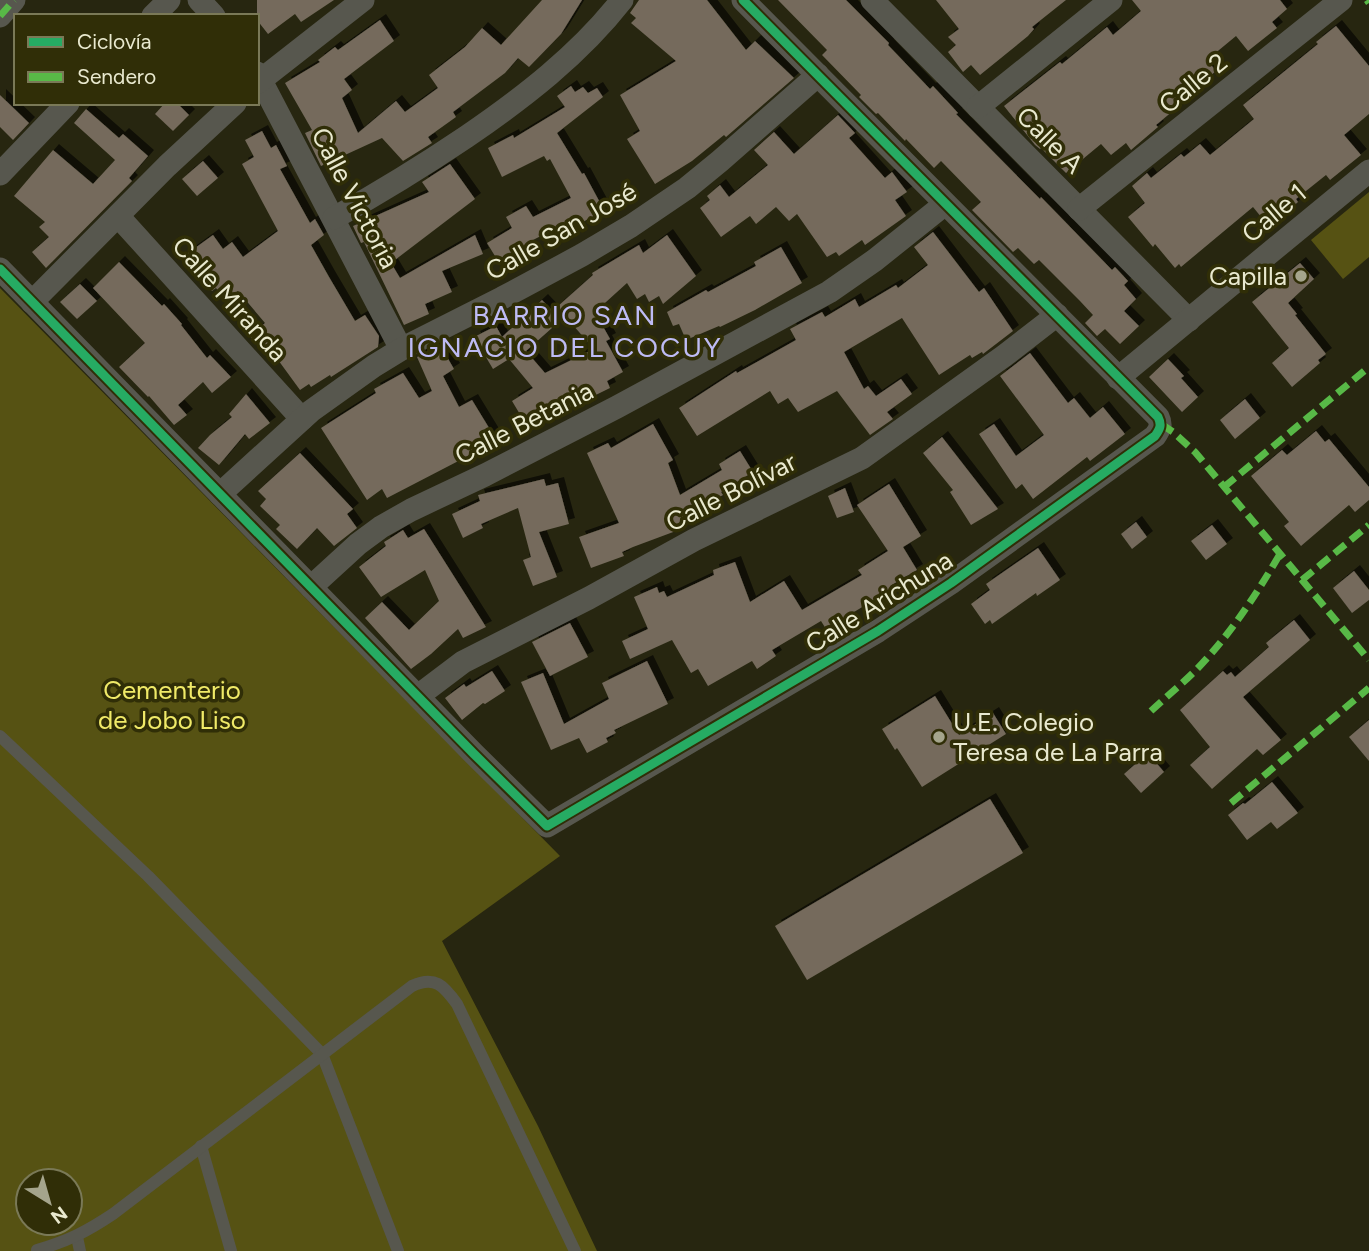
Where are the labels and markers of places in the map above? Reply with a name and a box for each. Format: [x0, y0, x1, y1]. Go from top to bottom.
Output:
place label: Capilla [1209, 260, 1287, 292]
marker: Capilla [1293, 268, 1309, 284]
place label: U.E. Colegio Teresa de La Parra [953, 706, 1163, 768]
marker: U.E. Colegio Teresa de La Parra [931, 729, 947, 745]

